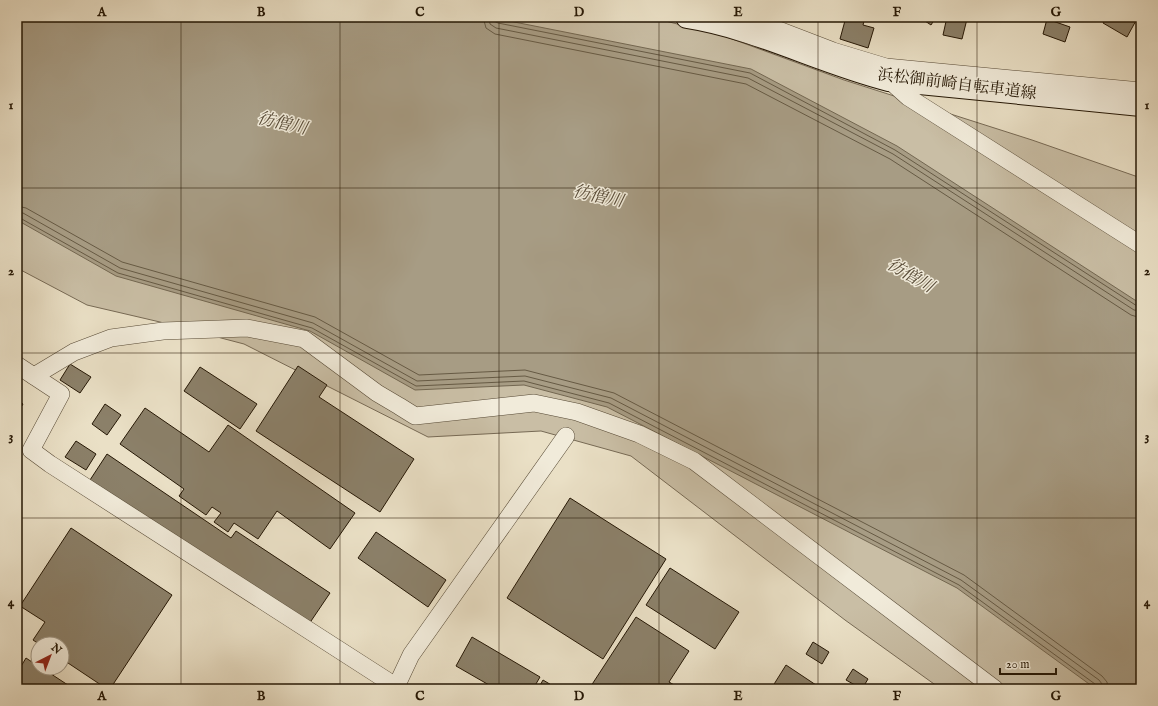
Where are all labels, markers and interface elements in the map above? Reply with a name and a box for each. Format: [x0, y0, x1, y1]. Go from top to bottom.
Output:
text: A [97, 4, 108, 21]
text: B [257, 4, 266, 21]
text: C [415, 4, 425, 21]
text: D [574, 4, 585, 21]
text: E [733, 4, 743, 21]
text: F [893, 4, 902, 21]
text: G [1051, 4, 1062, 21]
street label: 浜松御前崎自転車道線 [876, 65, 1038, 105]
text: 1 [9, 97, 14, 114]
text: 1 [1145, 97, 1150, 114]
water label: 彷僧川 [255, 108, 311, 140]
water label: 彷僧川 [571, 181, 627, 213]
water label: 彷僧川 [883, 254, 939, 299]
text: 2 [8, 263, 14, 280]
text: 2 [1144, 263, 1150, 280]
text: 3 [9, 428, 14, 445]
text: 3 [1145, 428, 1150, 445]
text: 4 [8, 594, 15, 611]
text: 4 [1144, 594, 1151, 611]
north arrow [30, 636, 70, 676]
text: N [47, 640, 65, 658]
scale bar [1000, 650, 1056, 676]
text: 20 m [1006, 657, 1029, 672]
text: A [97, 688, 108, 705]
text: B [257, 688, 266, 705]
text: C [415, 688, 425, 705]
text: D [574, 688, 585, 705]
text: E [733, 688, 743, 705]
text: F [893, 688, 902, 705]
text: G [1051, 688, 1062, 705]

